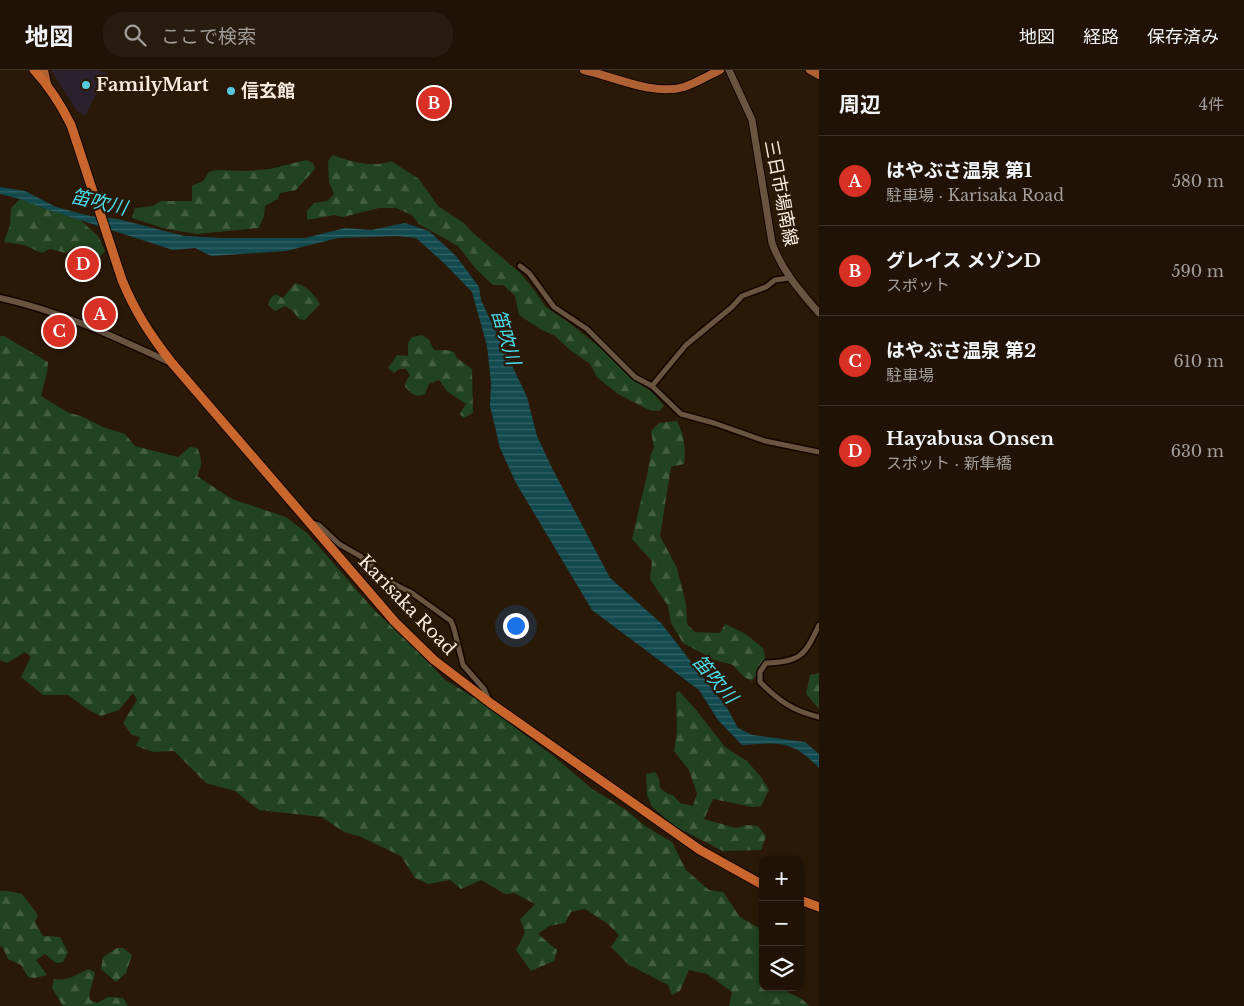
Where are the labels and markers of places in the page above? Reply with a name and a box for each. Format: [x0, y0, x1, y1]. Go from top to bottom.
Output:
place label: FamilyMart [96, 74, 209, 96]
marker: FamilyMart [80, 79, 92, 91]
place label: 信玄館 [241, 80, 295, 102]
pin: B [418, 84, 450, 122]
marker: 信玄館 [225, 85, 237, 97]
pin: D [67, 245, 99, 283]
pin: A [84, 295, 116, 333]
pin: C [43, 312, 75, 350]

